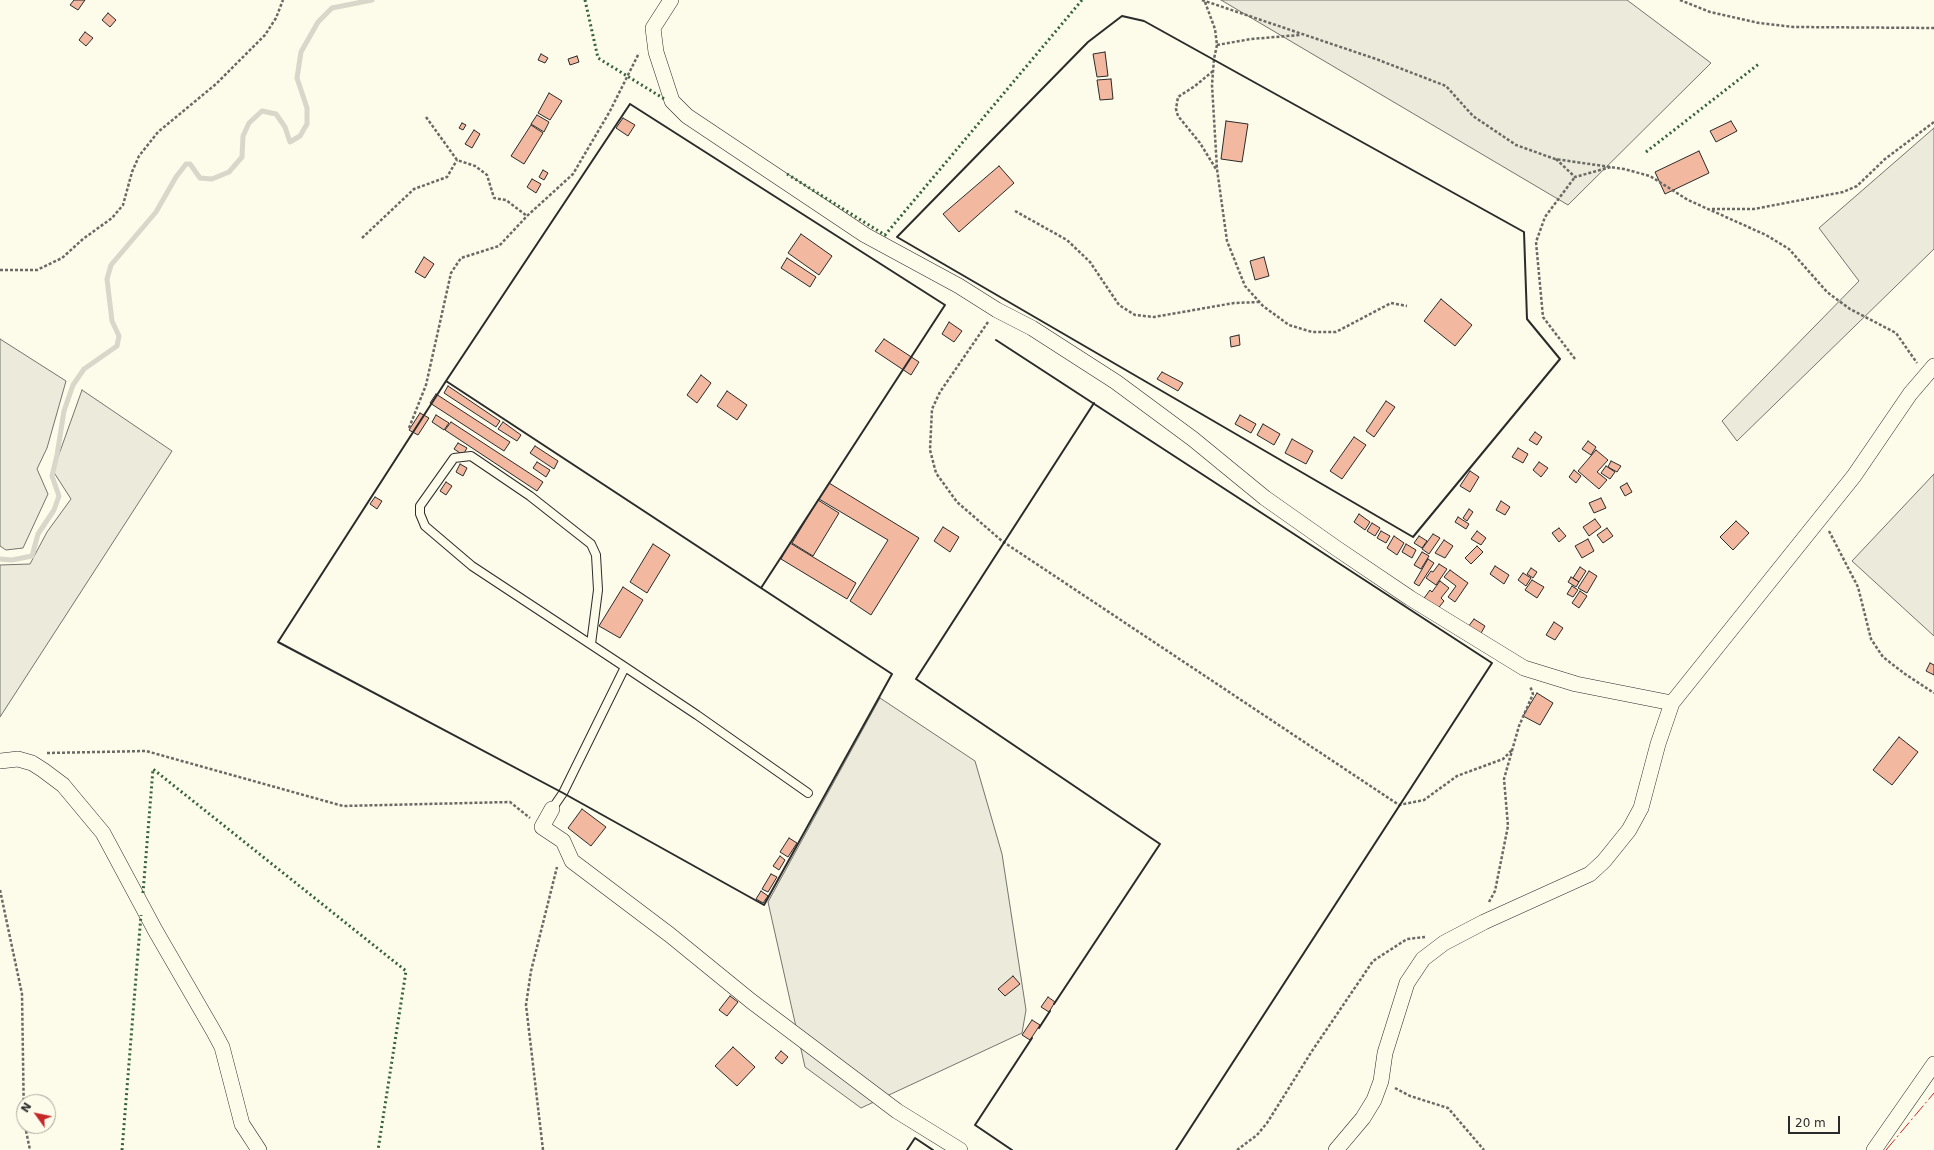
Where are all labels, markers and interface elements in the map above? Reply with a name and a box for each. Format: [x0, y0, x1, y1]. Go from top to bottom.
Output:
north arrow [16, 1094, 56, 1134]
text: N [18, 1100, 34, 1115]
scale bar [1790, 1108, 1842, 1134]
text: 20 m [1795, 1116, 1826, 1130]

